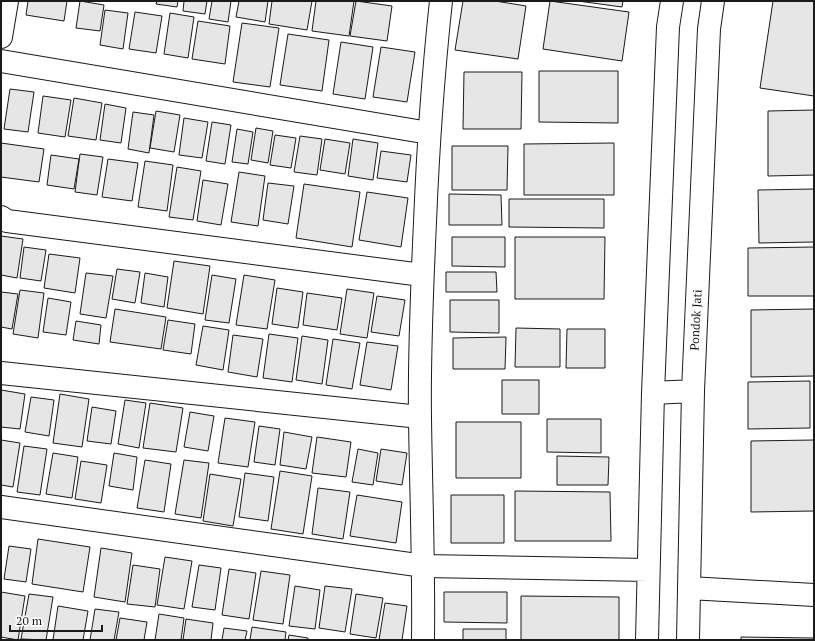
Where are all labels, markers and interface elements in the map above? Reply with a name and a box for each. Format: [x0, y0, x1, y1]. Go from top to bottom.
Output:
street label: Pondok Jati [686, 289, 705, 351]
scale bar [10, 607, 102, 633]
text: 20 m [16, 613, 43, 628]

